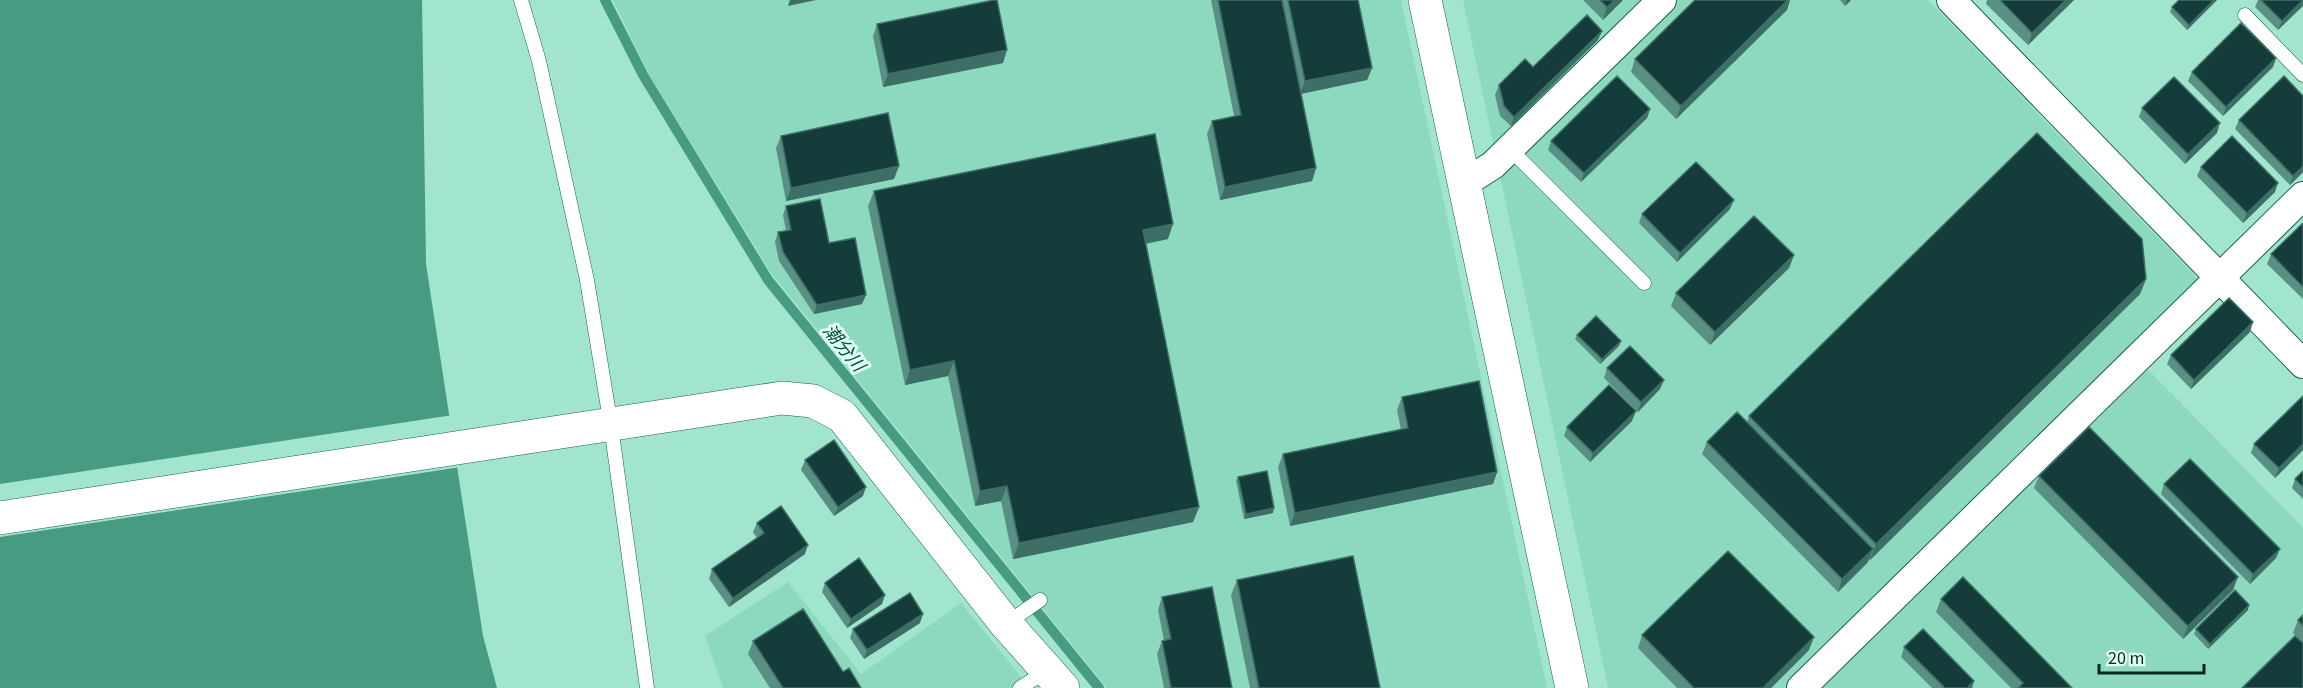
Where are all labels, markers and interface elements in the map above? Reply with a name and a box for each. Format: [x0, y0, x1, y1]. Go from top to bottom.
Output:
water label: 潮分川 [817, 319, 872, 379]
scale bar [2099, 637, 2204, 675]
text: 20 m [2108, 646, 2144, 671]

